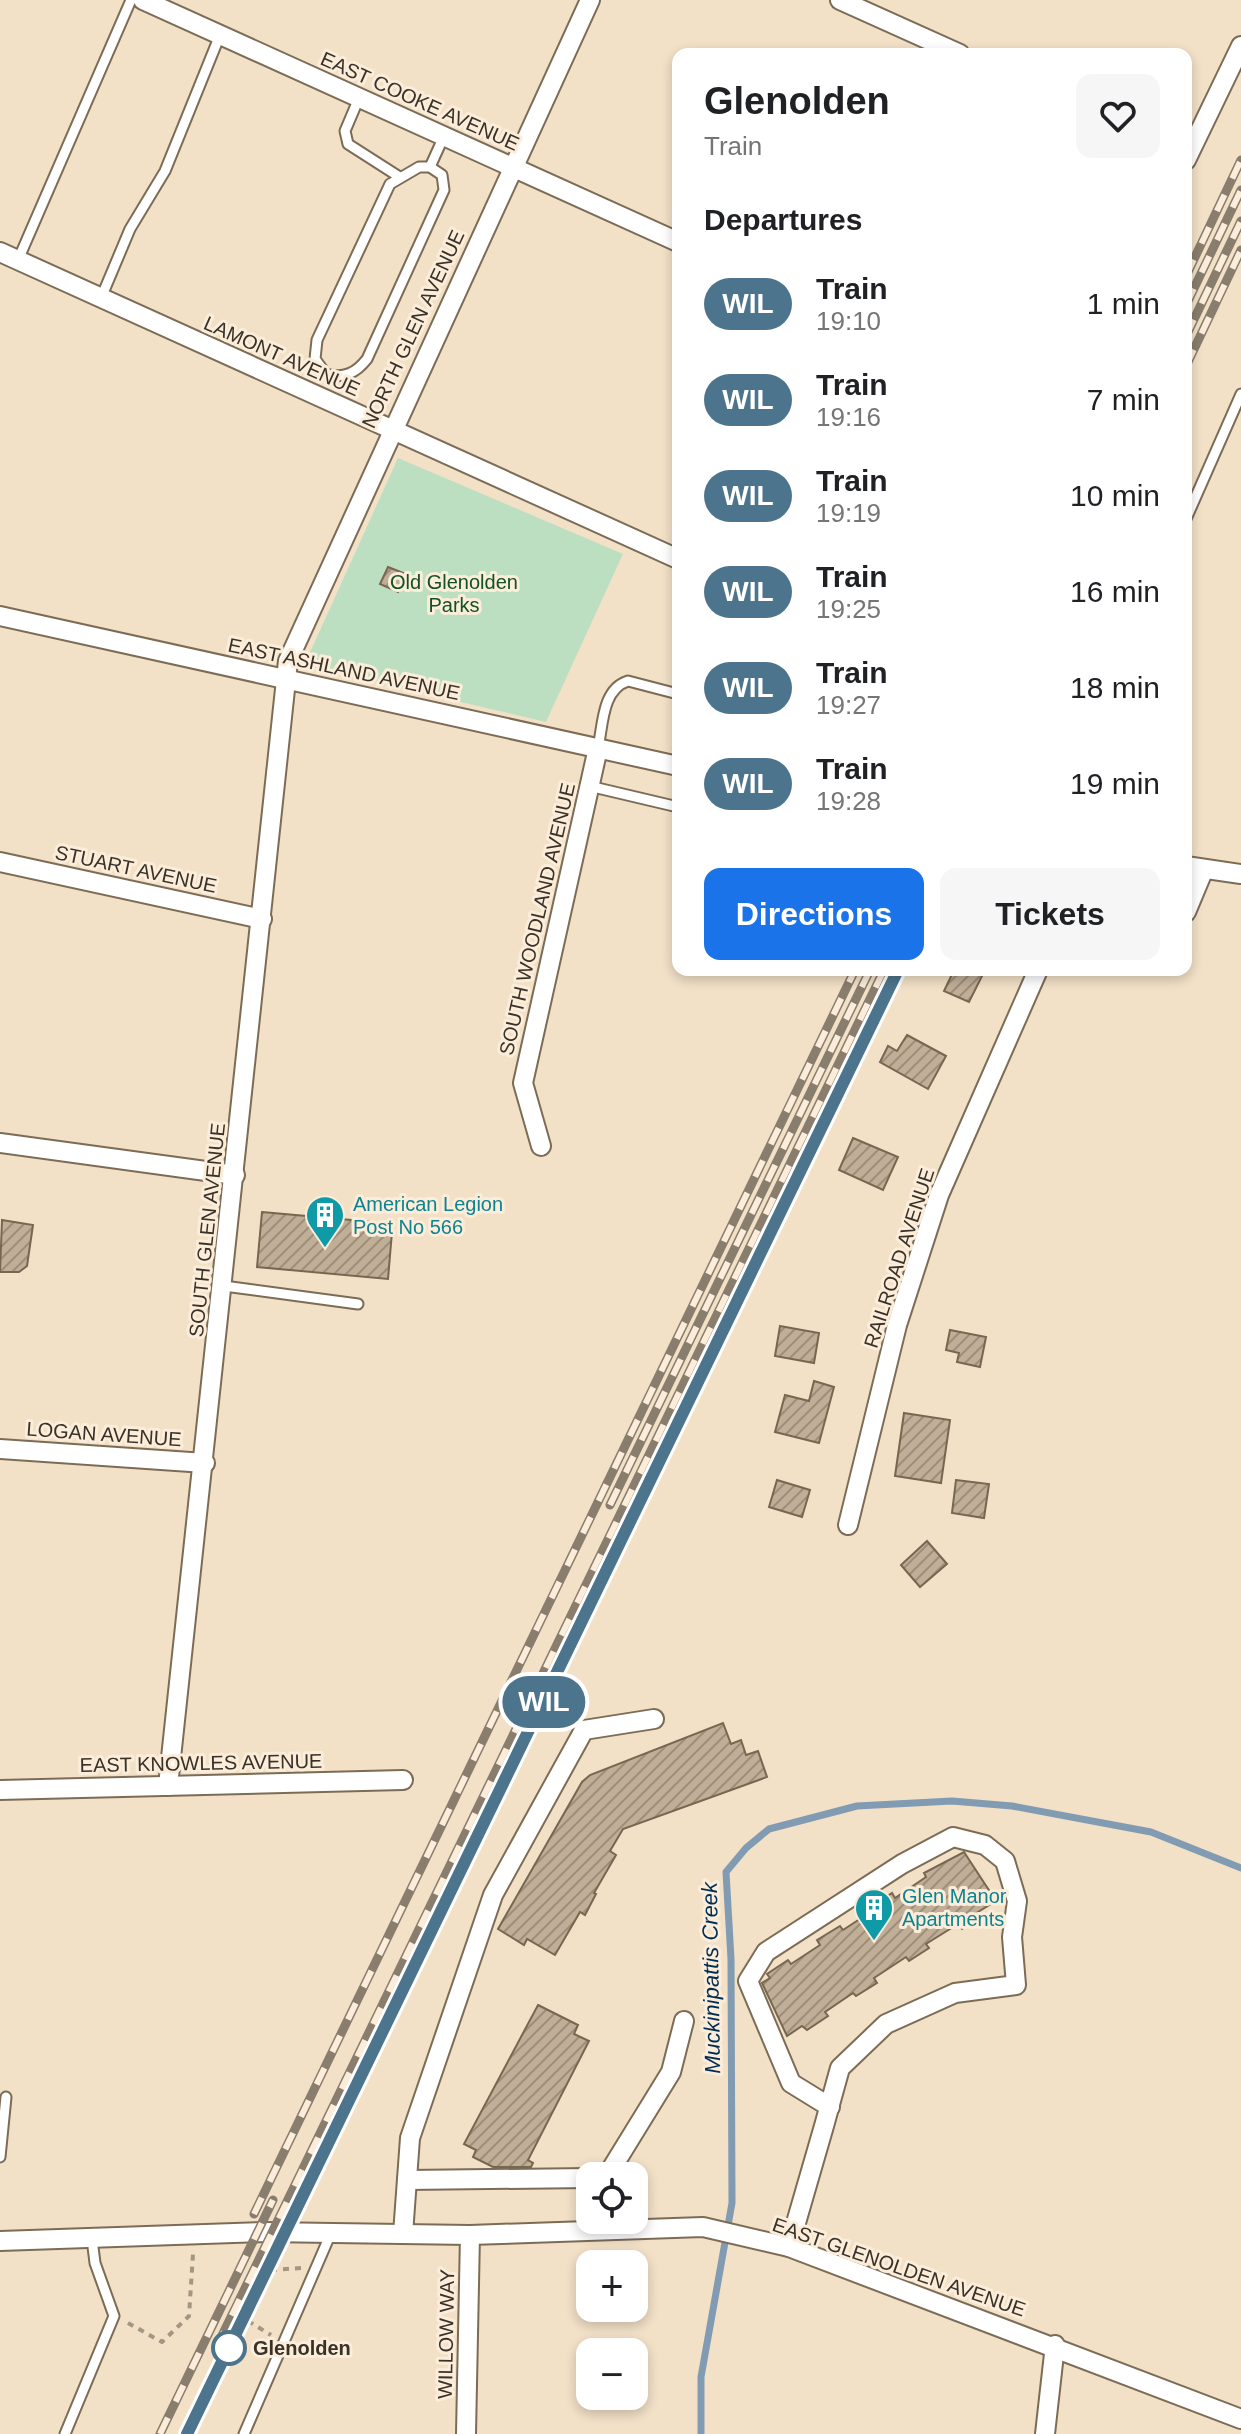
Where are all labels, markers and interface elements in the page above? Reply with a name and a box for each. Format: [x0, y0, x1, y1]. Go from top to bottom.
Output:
street label: EAST COOKE AVENUE [317, 47, 523, 155]
button: heart [1076, 74, 1160, 158]
text: Glenolden [704, 80, 890, 122]
text: Train [704, 131, 762, 161]
text: Departures [704, 203, 862, 236]
street label: NORTH GLEN AVENUE [357, 226, 469, 432]
text: Train [816, 272, 888, 305]
text: 1 min [1087, 287, 1160, 320]
text: WIL [722, 288, 774, 319]
text: 19:10 [816, 306, 881, 336]
street label: LAMONT AVENUE [201, 312, 363, 400]
text: Train [816, 368, 888, 401]
text: 7 min [1087, 383, 1160, 416]
text: WIL [722, 384, 774, 415]
text: 19:16 [816, 402, 881, 432]
text: Train [816, 464, 888, 497]
text: 10 min [1070, 479, 1160, 512]
text: WIL [722, 480, 774, 511]
text: 19:19 [816, 498, 881, 528]
text: Train [816, 560, 888, 593]
park label: Old Glenolden Parks [390, 571, 518, 616]
text: 16 min [1070, 575, 1160, 608]
text: WIL [722, 576, 774, 607]
text: 19:25 [816, 594, 881, 624]
street label: EAST ASHLAND AVENUE [226, 634, 462, 704]
text: Train [816, 656, 888, 689]
text: 18 min [1070, 671, 1160, 704]
text: WIL [722, 672, 774, 703]
text: 19:27 [816, 690, 881, 720]
text: Train [816, 752, 888, 785]
text: 19 min [1070, 767, 1160, 800]
text: WIL [722, 768, 774, 799]
street label: SOUTH WOODLAND AVENUE [495, 781, 579, 1057]
text: 19:28 [816, 786, 881, 816]
street label: STUART AVENUE [53, 841, 219, 897]
button: Directions [704, 868, 924, 960]
button: Tickets [940, 868, 1160, 960]
street label: SOUTH GLEN AVENUE [185, 1122, 229, 1338]
street label: RAILROAD AVENUE [860, 1165, 938, 1351]
place label: American Legion Post No 566 [353, 1193, 503, 1238]
building icon: American Legion Post No 566 [304, 1194, 346, 1249]
street label: LOGAN AVENUE [26, 1418, 182, 1450]
line badge: WIL [498, 1676, 590, 1728]
text: WIL [518, 1686, 570, 1717]
street label: EAST KNOWLES AVENUE [79, 1750, 323, 1776]
water label: Muckinipattis Creek [697, 1881, 725, 2074]
place label: Glen Manor Apartments [902, 1885, 1007, 1930]
building icon: Glen Manor Apartments [853, 1887, 895, 1942]
map controls [576, 2162, 648, 2410]
button: locate [576, 2162, 648, 2234]
street label: EAST GLENOLDEN AVENUE [770, 2213, 1028, 2321]
button: + [576, 2250, 648, 2322]
street label: WILLOW WAY [434, 2269, 458, 2399]
marker: Glenolden [212, 2331, 246, 2365]
place label: Glenolden [253, 2337, 351, 2359]
button: − [576, 2338, 648, 2410]

